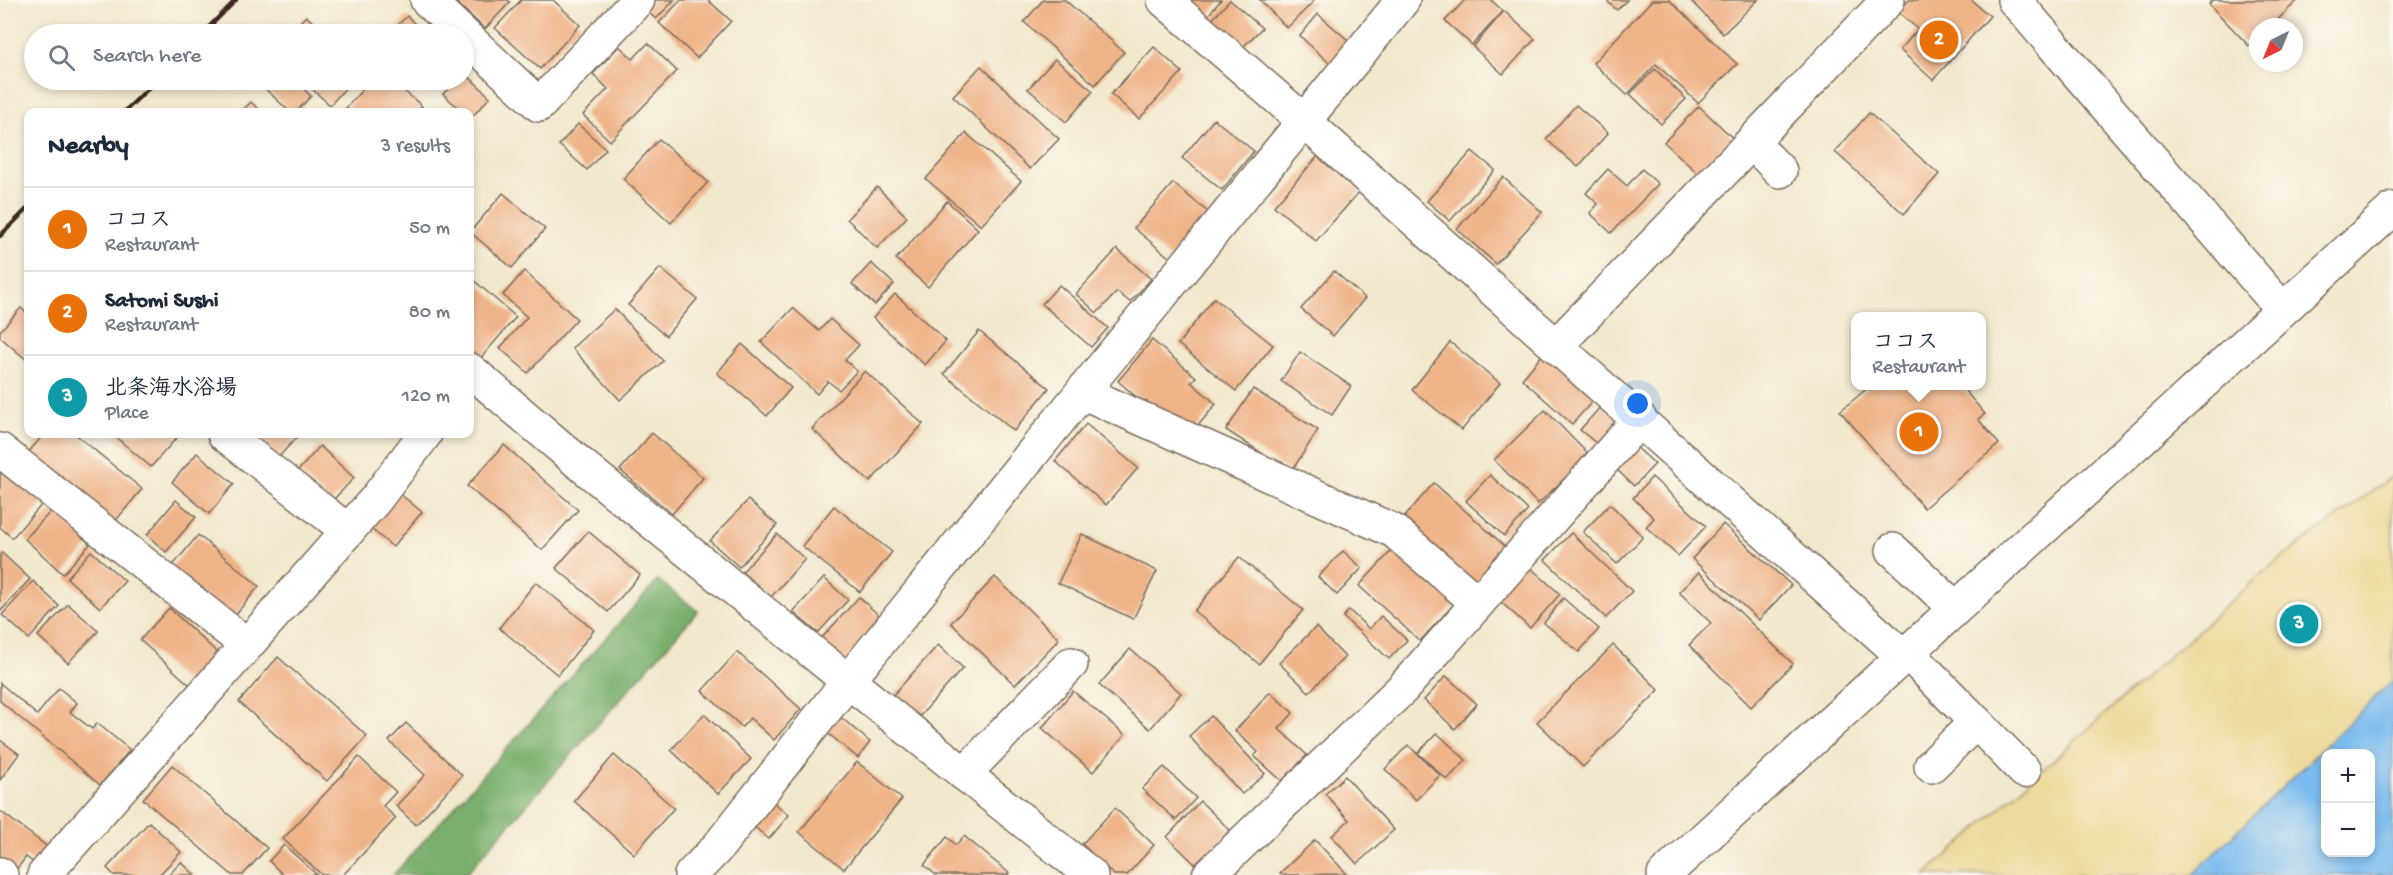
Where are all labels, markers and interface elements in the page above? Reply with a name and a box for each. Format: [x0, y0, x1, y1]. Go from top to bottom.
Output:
pin: 2 [1920, 18, 1958, 63]
north arrow [2249, 18, 2303, 72]
search box [24, 24, 474, 90]
icon: search [45, 41, 78, 74]
text: Search here [93, 44, 201, 70]
text: Nearby [48, 132, 129, 163]
text: 3 results [381, 136, 450, 159]
text: ココス [105, 209, 171, 235]
text: 1 [63, 218, 72, 241]
text: 50 m [409, 218, 450, 241]
text: Restaurant [105, 235, 198, 258]
text: Satomi Sushi [105, 289, 219, 315]
text: 2 [63, 302, 72, 325]
text: 80 m [409, 302, 450, 325]
popup [1851, 312, 1986, 390]
text: Restaurant [105, 315, 198, 338]
text: ココス [1872, 331, 1938, 357]
text: Restaurant [1872, 357, 1965, 380]
text: 北条海水浴場 [105, 377, 237, 403]
text: 3 [62, 386, 73, 409]
text: 120 m [402, 386, 450, 409]
your location [1623, 389, 1652, 418]
text: Place [105, 403, 149, 426]
pin: 1 [1900, 410, 1938, 454]
pin: 3 [2280, 602, 2318, 646]
map controls [2321, 749, 2375, 857]
button: + [2321, 749, 2375, 803]
button: − [2321, 803, 2375, 857]

